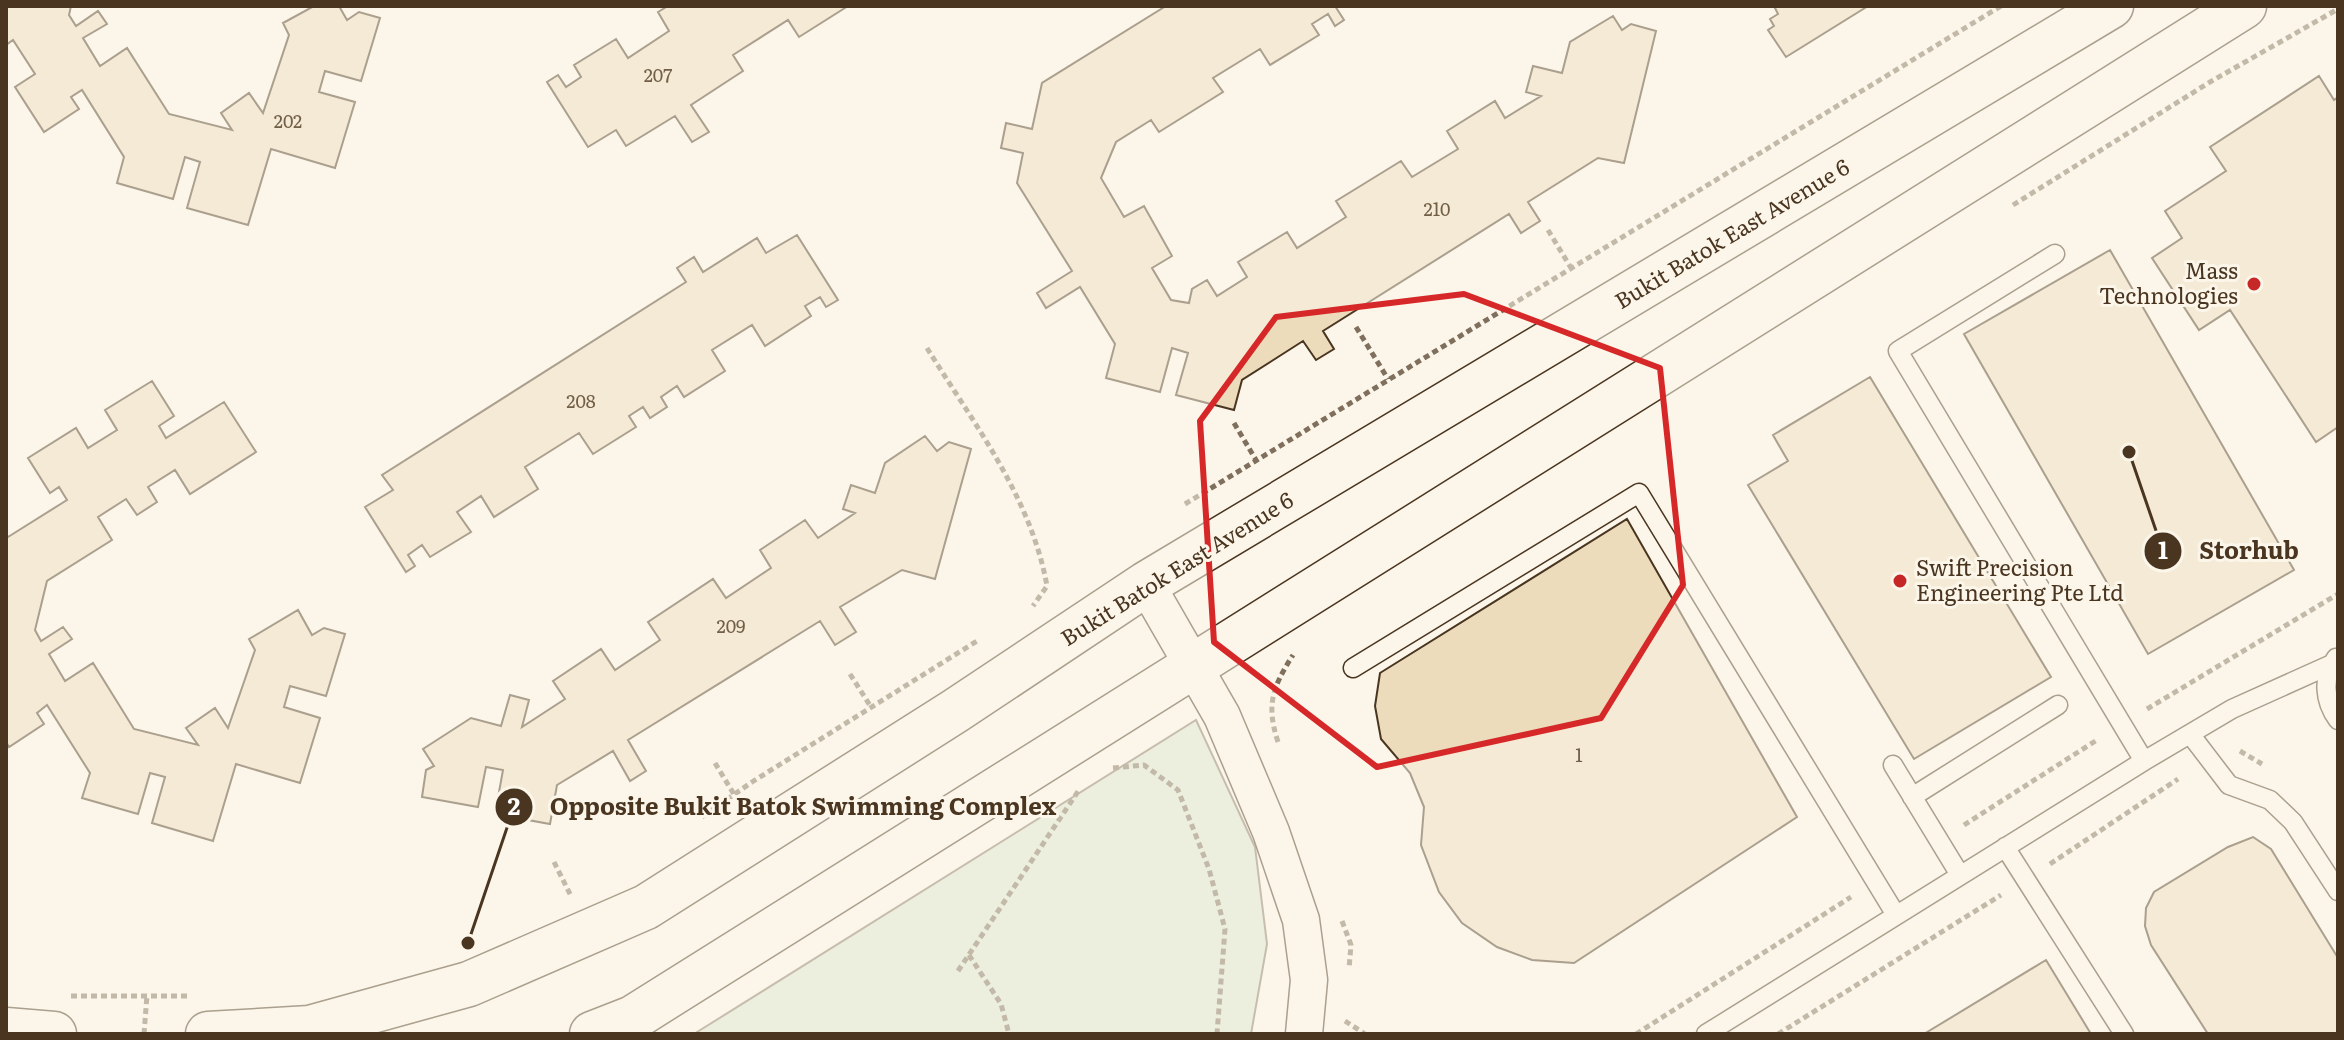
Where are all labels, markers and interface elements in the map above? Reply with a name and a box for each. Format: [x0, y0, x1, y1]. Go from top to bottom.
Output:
house number: 207 [644, 61, 672, 88]
house number: 202 [274, 107, 302, 134]
street label: Bukit Batok East Avenue 6 [1608, 149, 1855, 316]
house number: 210 [1424, 195, 1450, 222]
place label: Mass Technologies [2099, 253, 2238, 311]
marker: Mass Technologies [2245, 275, 2263, 293]
house number: 208 [566, 387, 596, 414]
street label: Bukit Batok East Avenue 6 [1053, 482, 1299, 653]
callout: Storhub [2143, 527, 2315, 575]
text: 1 [2158, 531, 2168, 566]
text: Storhub [2199, 531, 2299, 566]
place label: Swift Precision Engineering Pte Ltd [1916, 550, 2124, 608]
marker: Swift Precision Engineering Pte Ltd [1891, 572, 1909, 590]
house number: 209 [717, 612, 745, 639]
house number: 1 [1575, 741, 1583, 768]
callout: Opposite Bukit Batok Swimming Complex [494, 783, 1072, 831]
text: 2 [508, 787, 521, 822]
text: Opposite Bukit Batok Swimming Complex [550, 787, 1057, 822]

